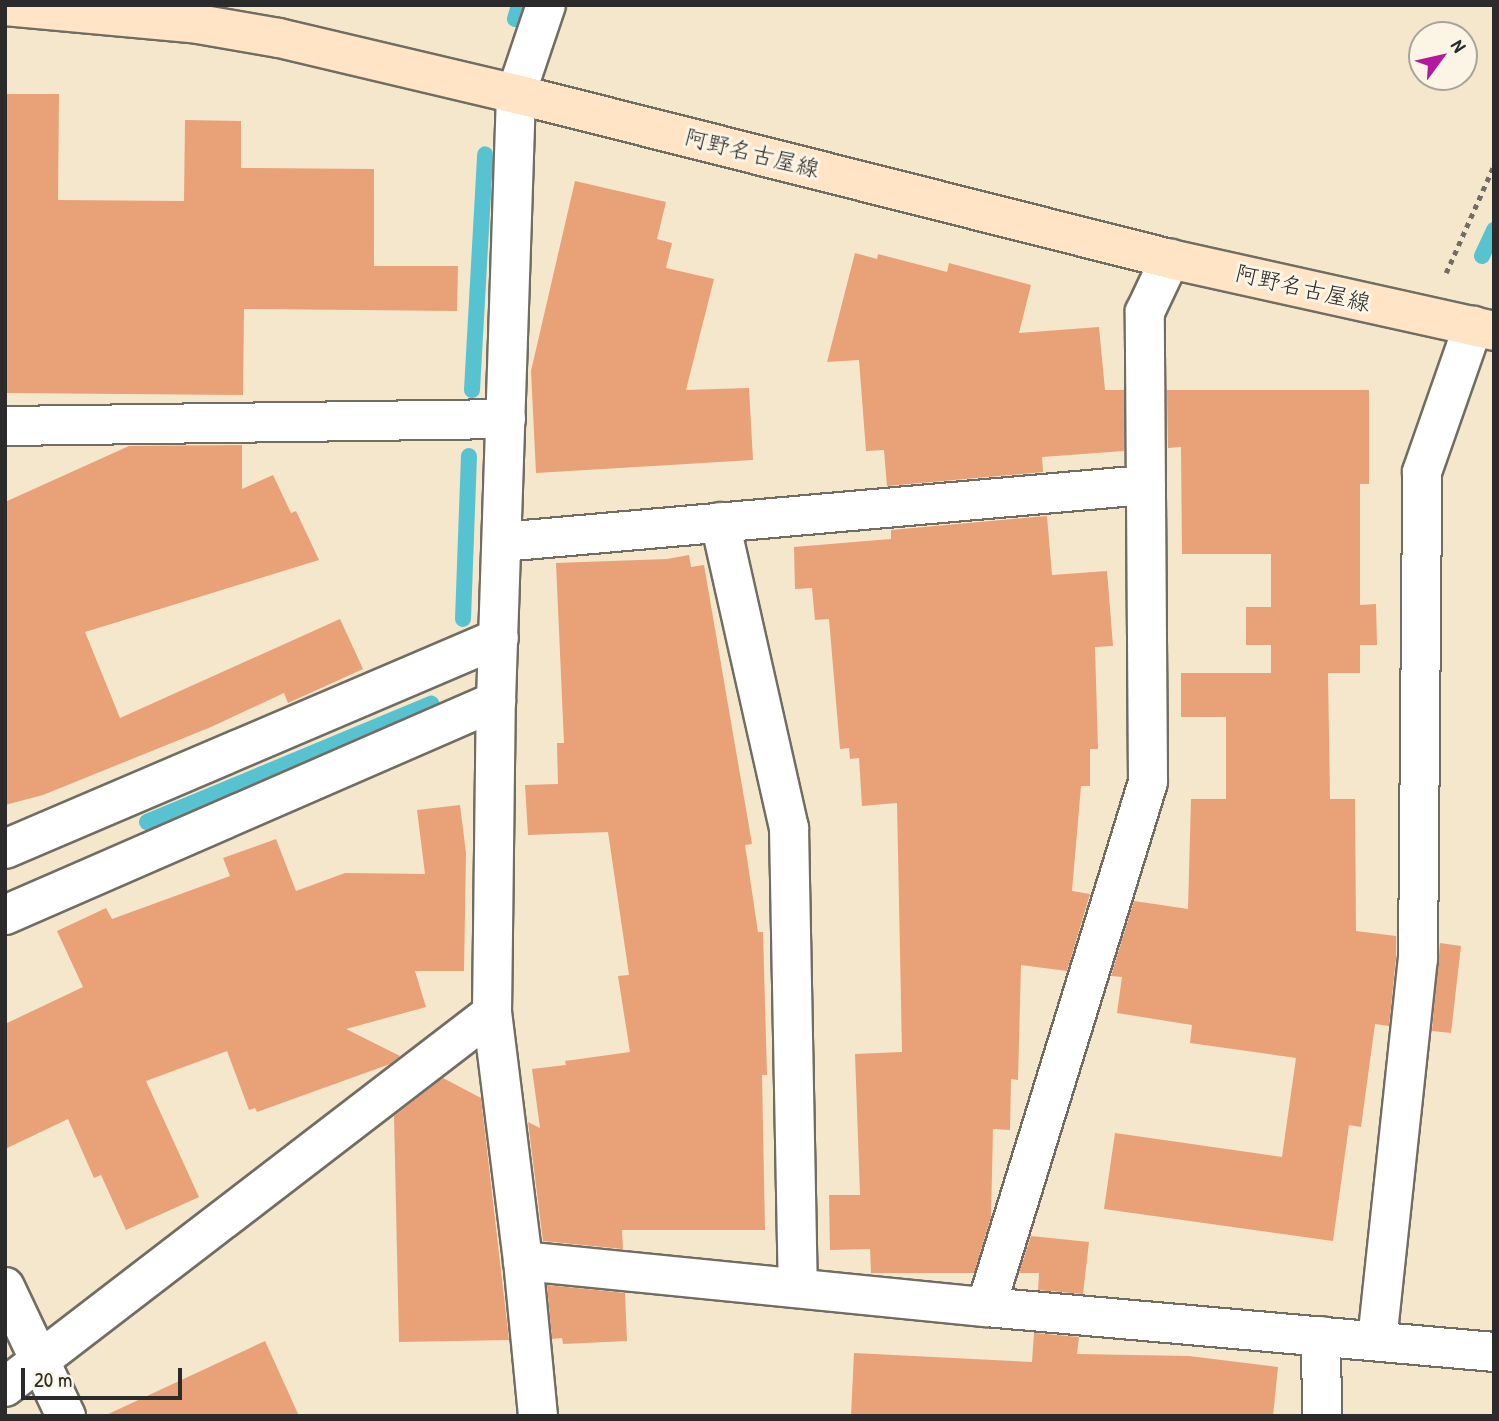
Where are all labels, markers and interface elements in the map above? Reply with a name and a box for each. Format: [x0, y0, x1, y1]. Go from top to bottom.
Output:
north arrow [1408, 21, 1478, 91]
text: N [1445, 34, 1473, 57]
street label: 阿野名古屋線 [682, 123, 822, 183]
street label: 阿野名古屋線 [1233, 259, 1373, 317]
scale bar [24, 1354, 186, 1398]
text: 20 m [34, 1365, 72, 1394]

